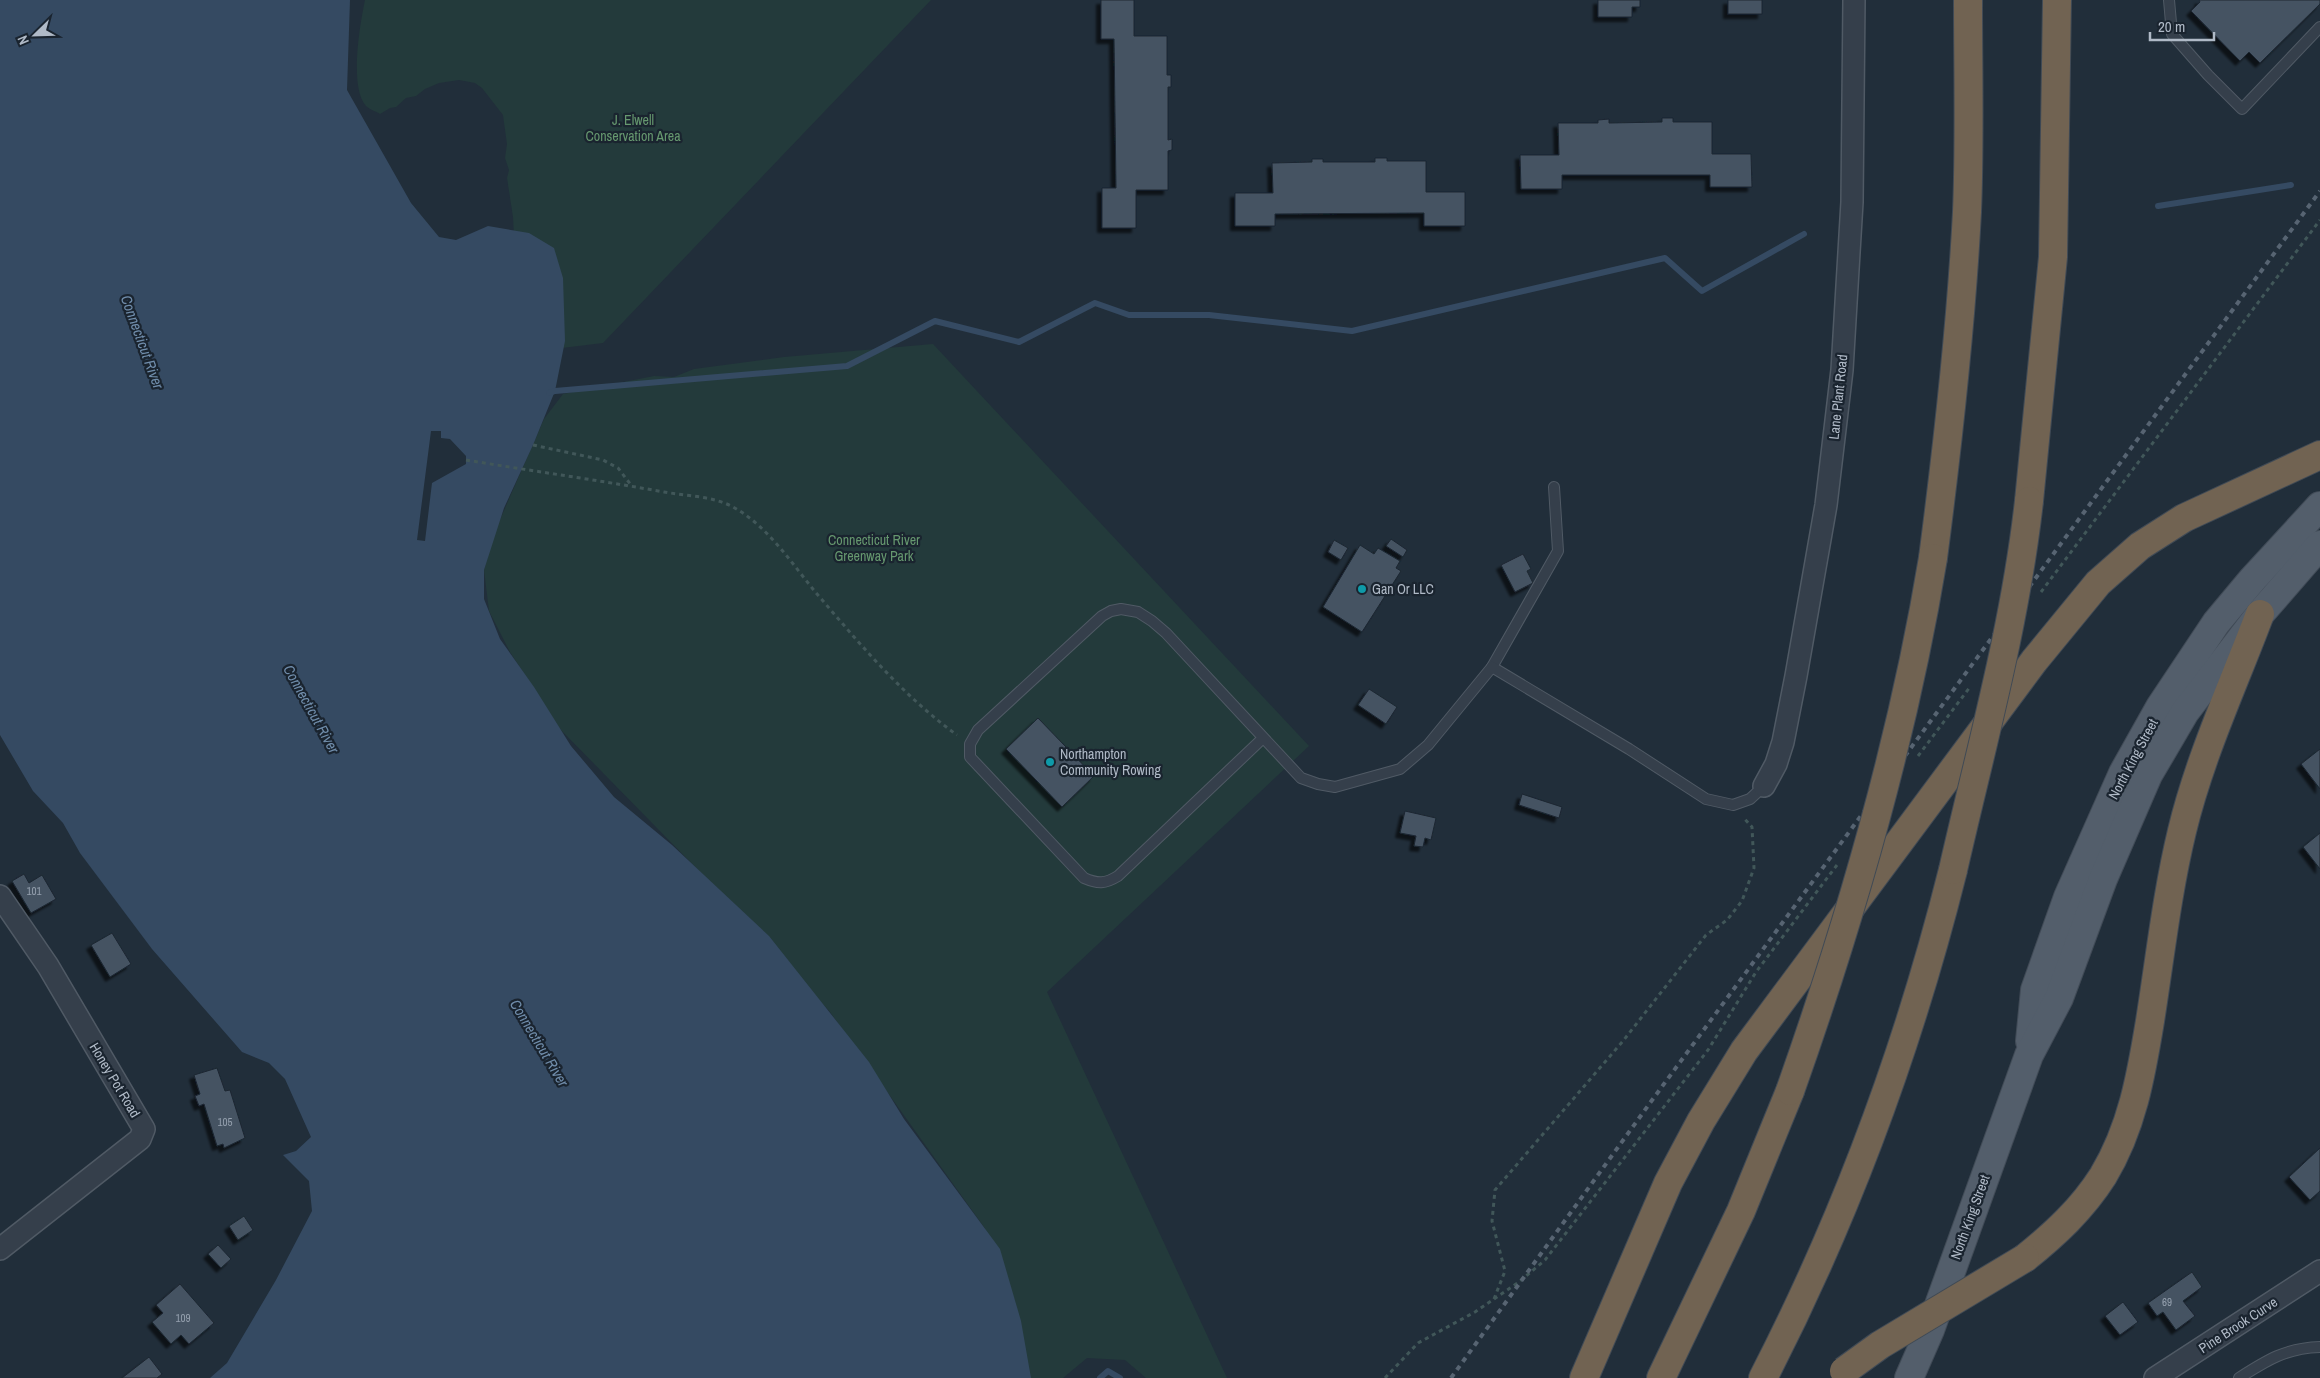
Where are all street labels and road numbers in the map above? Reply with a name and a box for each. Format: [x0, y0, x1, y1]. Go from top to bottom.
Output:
street label: Lane Plant Road [1825, 354, 1851, 440]
street label: North King Street [2104, 716, 2162, 802]
street label: Honey Pot Road [86, 1039, 144, 1121]
street label: North King Street [1946, 1172, 1994, 1262]
street label: Pine Brook Curve [2195, 1293, 2281, 1357]

